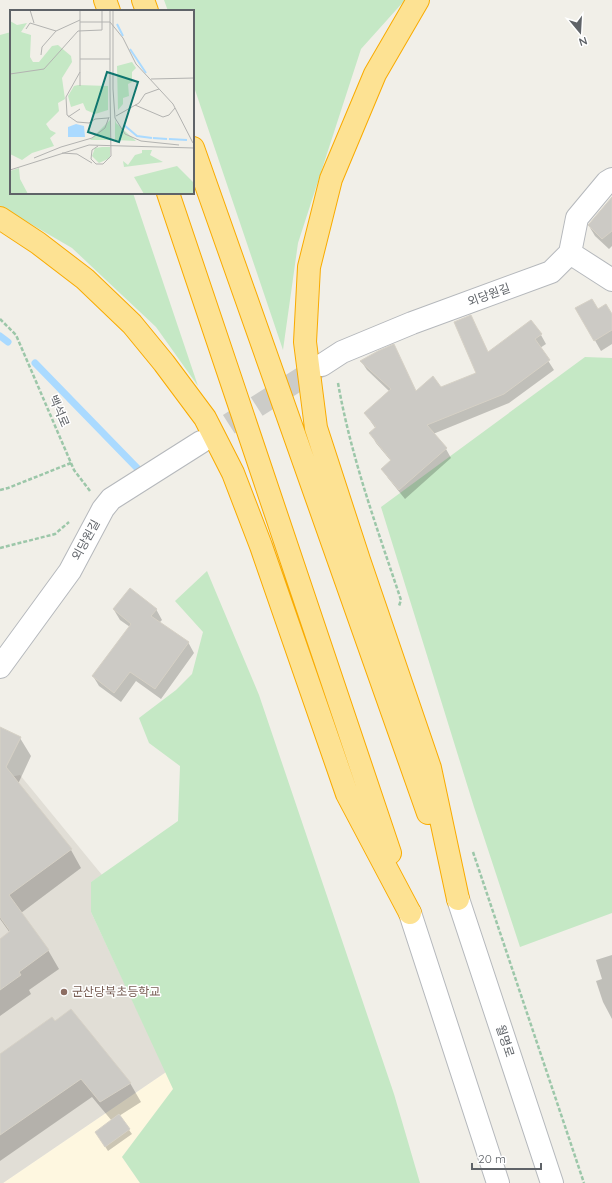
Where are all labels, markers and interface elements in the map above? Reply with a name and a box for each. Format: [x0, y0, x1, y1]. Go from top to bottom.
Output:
inset map [10, 10, 194, 194]
north arrow [560, 12, 600, 52]
text: N [577, 34, 589, 49]
street label: 외당원길 [466, 280, 512, 309]
street label: 백석로 [46, 393, 73, 429]
street label: 외당원길 [68, 517, 103, 563]
place label: 군산당북초등학교 [72, 984, 160, 999]
marker: 군산당북초등학교 [59, 987, 69, 997]
street label: 월명로 [493, 1023, 518, 1059]
scale bar [472, 1145, 541, 1171]
text: 20 m [478, 1151, 506, 1166]

